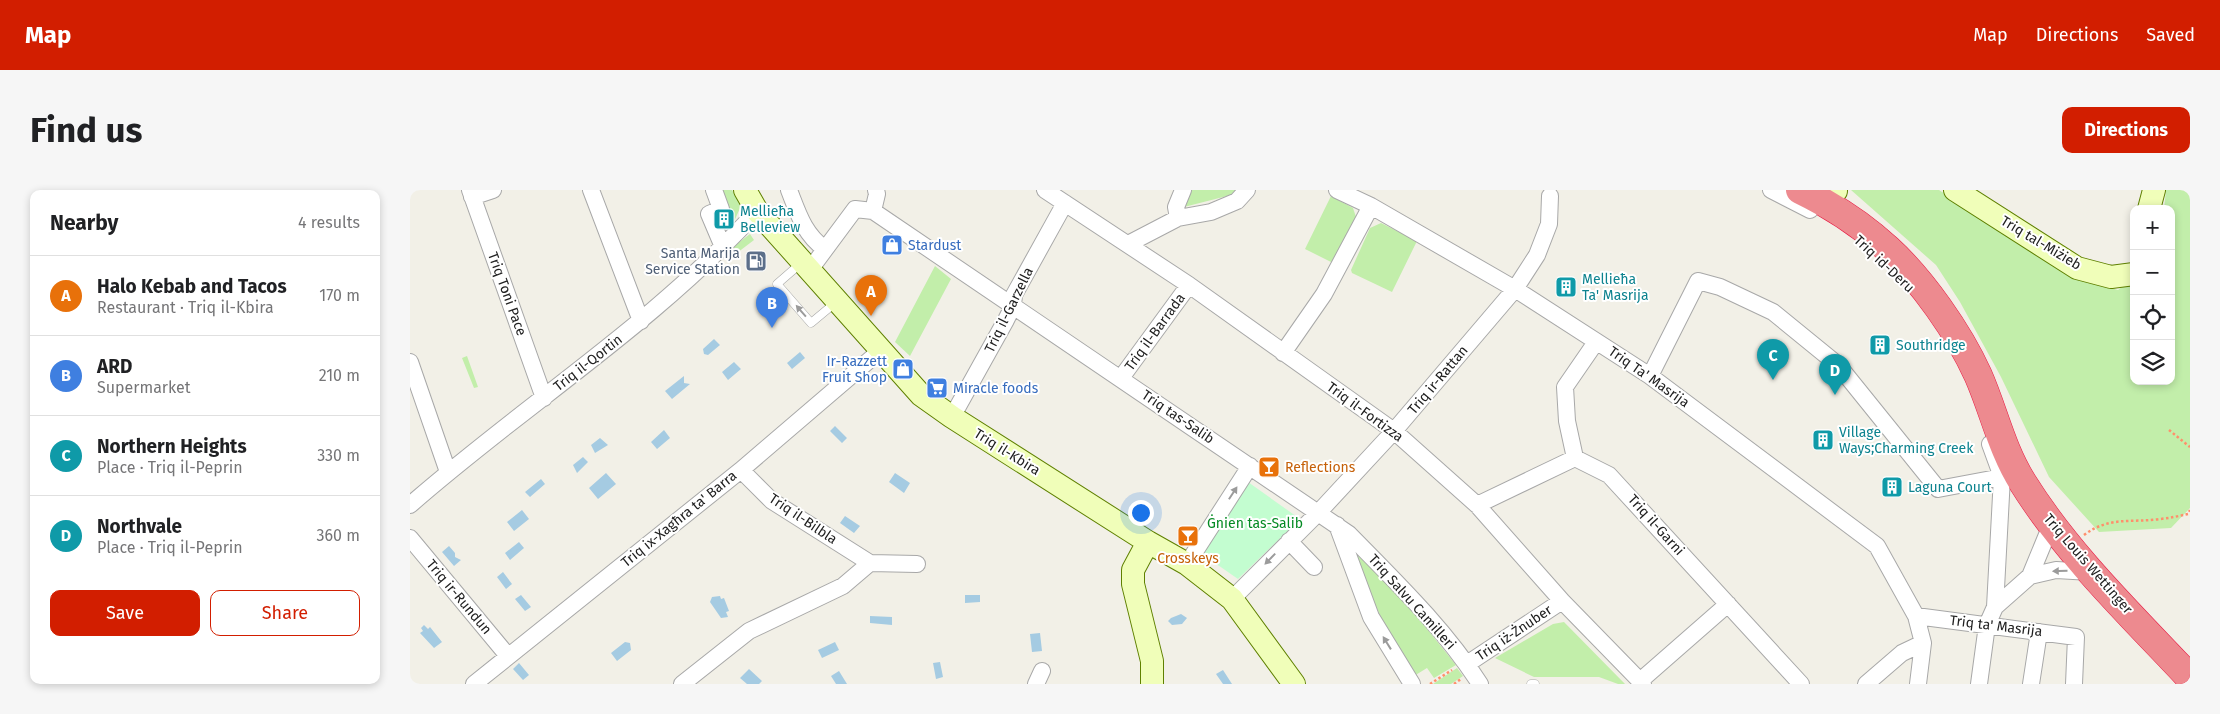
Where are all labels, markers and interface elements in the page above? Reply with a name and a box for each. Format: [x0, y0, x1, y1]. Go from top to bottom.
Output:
text: Map [25, 21, 71, 49]
text: Map [1973, 24, 2008, 46]
text: Directions [2036, 24, 2118, 46]
text: Saved [2146, 24, 2195, 46]
button: Directions [2062, 107, 2190, 153]
text: Find us [30, 109, 142, 151]
place label: Mellieħa Belleview [740, 203, 800, 236]
map controls [2130, 205, 2175, 385]
button: + [2130, 205, 2175, 250]
building icon: Mellieħa Belleview [712, 207, 736, 231]
text: Nearby [50, 210, 118, 236]
street label: Triq tal-Miżieb [1998, 212, 2084, 274]
text: 4 results [298, 213, 360, 232]
street label: Triq id-Deru [1850, 232, 1918, 296]
shop icon: Stardust [880, 233, 904, 257]
place label: Stardust [908, 237, 962, 254]
place label: Santa Marija Service Station [645, 245, 740, 278]
fuel station icon: Santa Marija Service Station [744, 249, 768, 273]
street label: Triq Toni Pace [484, 250, 530, 338]
button: − [2130, 250, 2175, 295]
street label: Triq il-Garzella [981, 265, 1037, 355]
place label: Mellieħa Ta' Masrija [1582, 271, 1649, 304]
text: Halo Kebab and Tacos [97, 275, 287, 298]
pin: A [855, 275, 887, 316]
building icon: Mellieħa Ta' Masrija [1554, 275, 1578, 299]
text: A [61, 286, 71, 305]
text: 170 m [319, 286, 360, 305]
pin: B [756, 287, 788, 328]
street label: Triq il-Barrada [1121, 290, 1189, 374]
button: locate [2130, 295, 2175, 340]
text: Restaurant · Triq il-Kbira [97, 298, 274, 317]
one-way arrow [795, 306, 807, 318]
street label: Triq il-Qortin [550, 331, 626, 395]
building icon: Southridge [1868, 333, 1892, 357]
place label: Southridge [1896, 337, 1966, 354]
pin: C [1757, 339, 1789, 380]
button: layers [2130, 340, 2175, 385]
street label: Triq ir-Rattan [1404, 342, 1472, 418]
street label: Triq Ta' Masrija [1605, 343, 1693, 411]
place label: Ir-Razzett Fruit Shop [822, 353, 888, 386]
pin: D [1819, 354, 1851, 395]
text: ARD [97, 355, 132, 378]
shop icon: Ir-Razzett Fruit Shop [891, 357, 915, 381]
text: B [61, 366, 71, 385]
text: 210 m [319, 366, 360, 385]
supermarket icon: Miracle foods [925, 376, 949, 400]
text: Supermarket [97, 378, 191, 397]
street label: Triq il-Fortizza [1323, 379, 1407, 445]
place label: Miracle foods [953, 380, 1039, 397]
street label: Triq tas-Salib [1139, 387, 1217, 447]
place label: Village Ways;Charming Creek [1839, 424, 1974, 457]
street label: Triq il-Kbira [971, 425, 1043, 479]
building icon: Village Ways;Charming Creek [1811, 428, 1835, 452]
text: Northern Heights [97, 435, 247, 458]
text: C [61, 446, 71, 465]
text: 330 m [317, 446, 360, 465]
bar icon: Reflections [1257, 455, 1281, 479]
text: Place · Triq il-Peprin [97, 458, 243, 477]
place label: Reflections [1285, 459, 1356, 476]
street label: Triq ix-Xagħra ta' Barra [618, 467, 740, 571]
building icon: Laguna Court [1880, 475, 1904, 499]
place label: Laguna Court [1908, 479, 1992, 496]
one-way arrow [1228, 487, 1237, 500]
street label: Triq il-Bilbla [766, 490, 840, 548]
street label: Triq il-Garni [1624, 491, 1688, 559]
your location [1128, 500, 1154, 526]
street label: Triq Louis Wettinger [2040, 511, 2136, 618]
park label: Ġnien tas-Salib [1207, 514, 1303, 532]
text: Northvale [97, 515, 182, 538]
bar icon: Crosskeys [1176, 524, 1200, 548]
text: D [61, 526, 71, 545]
text: 360 m [317, 526, 360, 545]
text: Place · Triq il-Peprin [97, 538, 243, 557]
place label: Crosskeys [1157, 550, 1219, 567]
street label: Triq Salvu Camilleri [1365, 551, 1459, 653]
one-way arrow [1264, 553, 1276, 565]
street label: Triq ir-Rundun [423, 556, 495, 638]
one-way arrow [2052, 567, 2068, 575]
button: Save [50, 590, 200, 636]
button: Share [210, 590, 360, 636]
street label: Triq iż-Żnuber [1472, 600, 1556, 665]
street label: Triq ta' Masrija [1949, 612, 2043, 640]
one-way arrow [1382, 636, 1391, 649]

